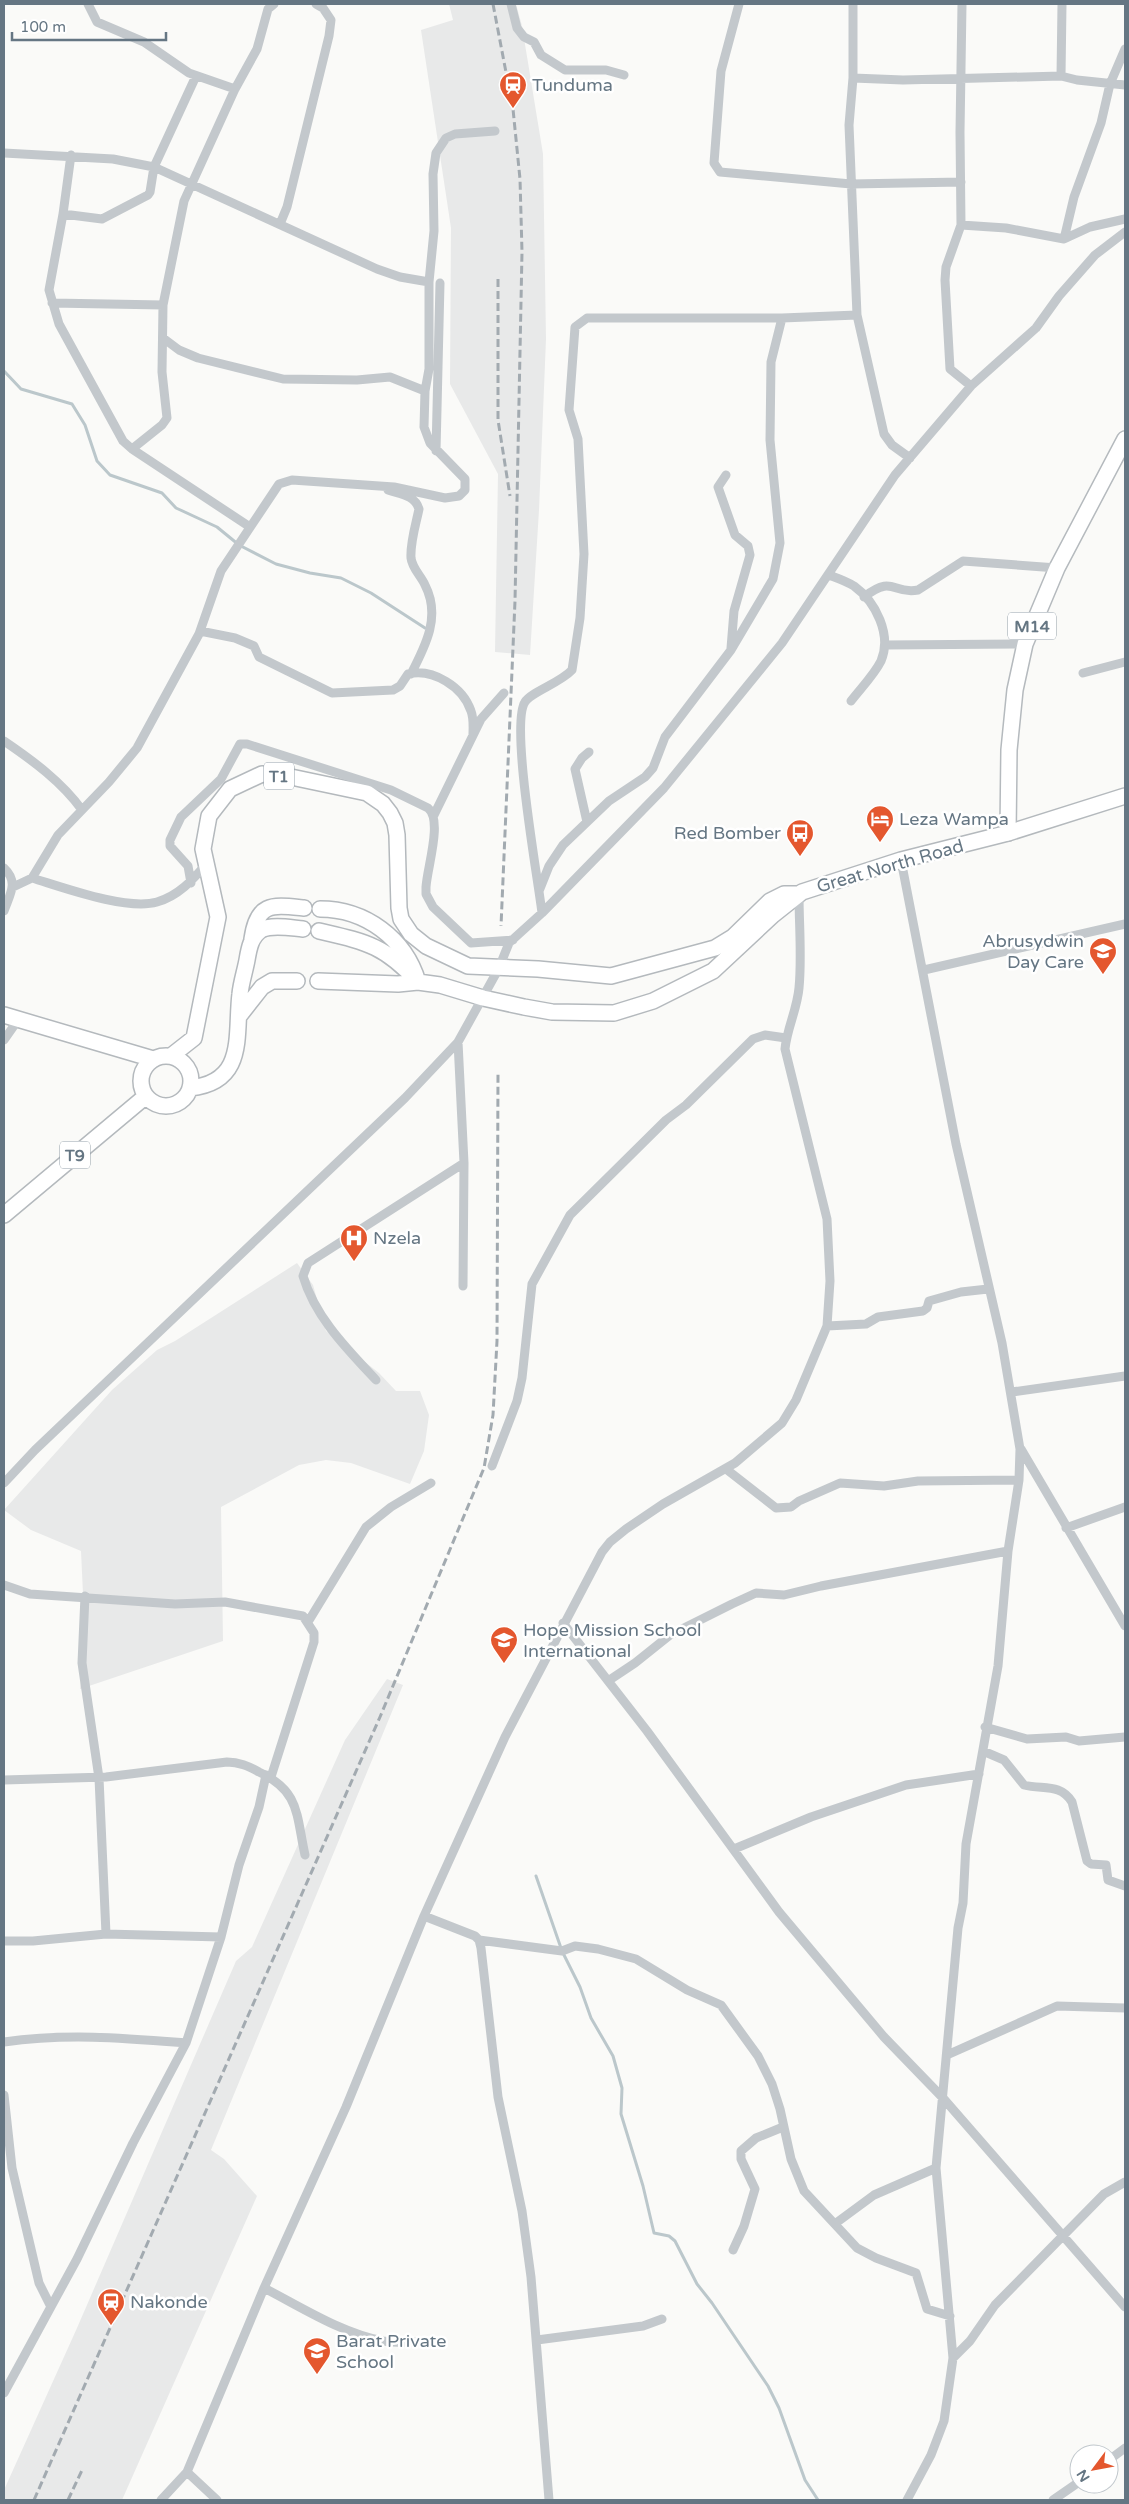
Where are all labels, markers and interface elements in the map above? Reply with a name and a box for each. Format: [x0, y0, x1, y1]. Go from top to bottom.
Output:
scale bar [12, 10, 166, 42]
text: 100 m [20, 18, 66, 36]
station icon: Tunduma [498, 70, 528, 109]
place label: Tunduma [532, 74, 613, 96]
road number: M14 [1008, 612, 1056, 640]
road number: T1 [264, 762, 294, 789]
hotel icon: Leza Wampa [865, 804, 895, 843]
place label: Leza Wampa [899, 808, 1009, 830]
bus stop icon: Red Bomber [785, 818, 815, 857]
place label: Red Bomber [674, 822, 781, 844]
street label: Great North Road [814, 835, 966, 897]
place label: Abrusydwin Day Care [982, 930, 1084, 973]
school or university icon: Abrusydwin Day Care [1088, 936, 1118, 975]
road number: T9 [60, 1142, 90, 1168]
hospital icon: Nzela [339, 1223, 369, 1262]
place label: Nzela [373, 1227, 421, 1249]
place label: Hope Mission School International [523, 1619, 702, 1662]
school or university icon: Hope Mission School International [489, 1625, 519, 1664]
station icon: Nakonde [96, 2287, 126, 2326]
place label: Nakonde [130, 2291, 208, 2313]
place label: Barat Private School [336, 2330, 447, 2373]
school or university icon: Barat Private School [302, 2336, 332, 2375]
north arrow [1069, 2444, 1119, 2494]
text: N [1073, 2466, 1094, 2485]

